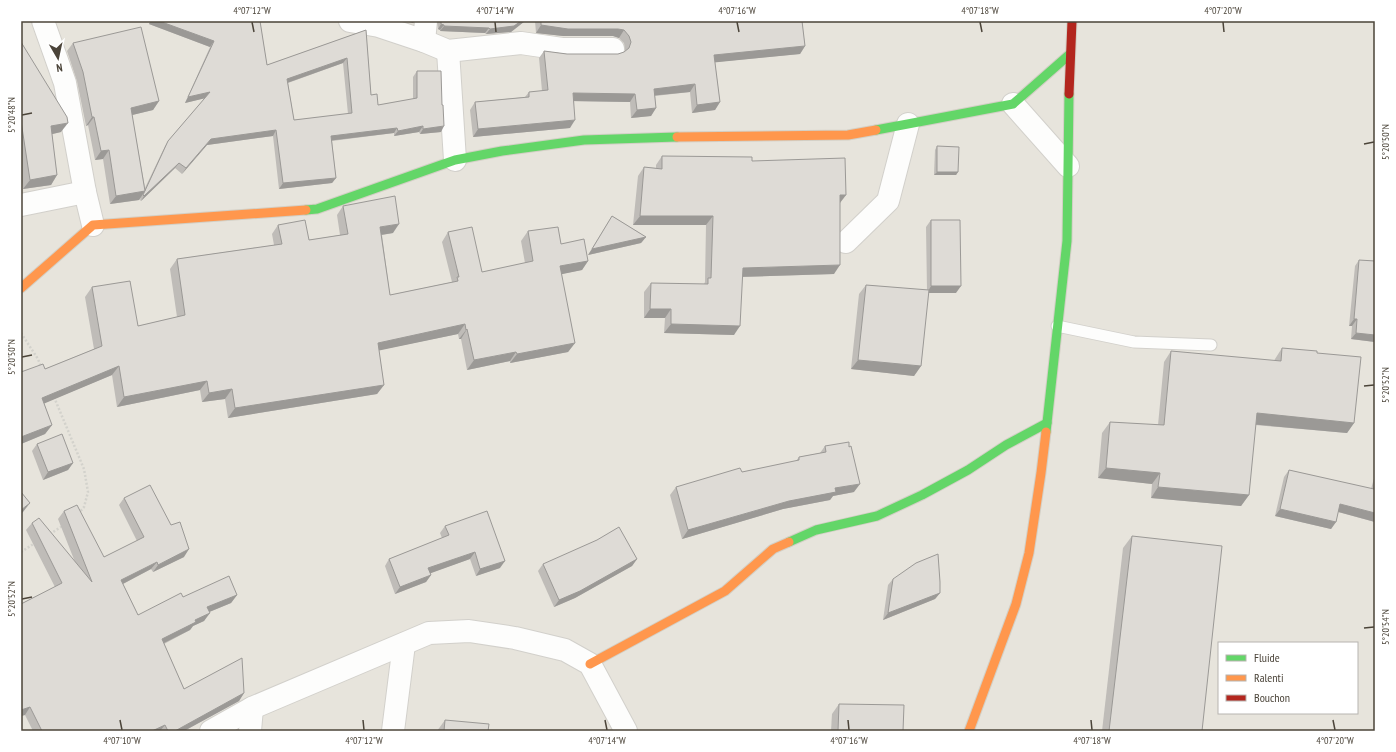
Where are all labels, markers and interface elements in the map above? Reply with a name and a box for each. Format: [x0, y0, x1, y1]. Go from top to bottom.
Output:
text: 4°07'12"W [233, 4, 271, 17]
text: 4°07'14"W [476, 4, 514, 17]
text: 4°07'16"W [718, 4, 756, 17]
text: 4°07'18"W [961, 4, 999, 17]
text: 4°07'20"W [1204, 4, 1242, 17]
north arrow [38, 38, 78, 78]
text: N [55, 60, 64, 75]
text: 5°20'48"N [5, 97, 18, 133]
text: 5°20'50"N [1379, 124, 1392, 160]
text: 5°20'50"N [5, 339, 18, 375]
text: 5°20'52"N [1379, 367, 1392, 403]
text: 5°20'52"N [5, 581, 18, 617]
text: 5°20'54"N [1379, 609, 1392, 645]
legend [1218, 642, 1358, 714]
text: Fluide [1254, 650, 1280, 665]
text: Ralenti [1254, 670, 1283, 685]
text: Bouchon [1254, 690, 1290, 705]
text: 4°07'10"W [103, 734, 141, 747]
text: 4°07'12"W [345, 734, 383, 747]
text: 4°07'14"W [588, 734, 626, 747]
text: 4°07'16"W [830, 734, 868, 747]
text: 4°07'18"W [1073, 734, 1111, 747]
text: 4°07'20"W [1316, 734, 1354, 747]

